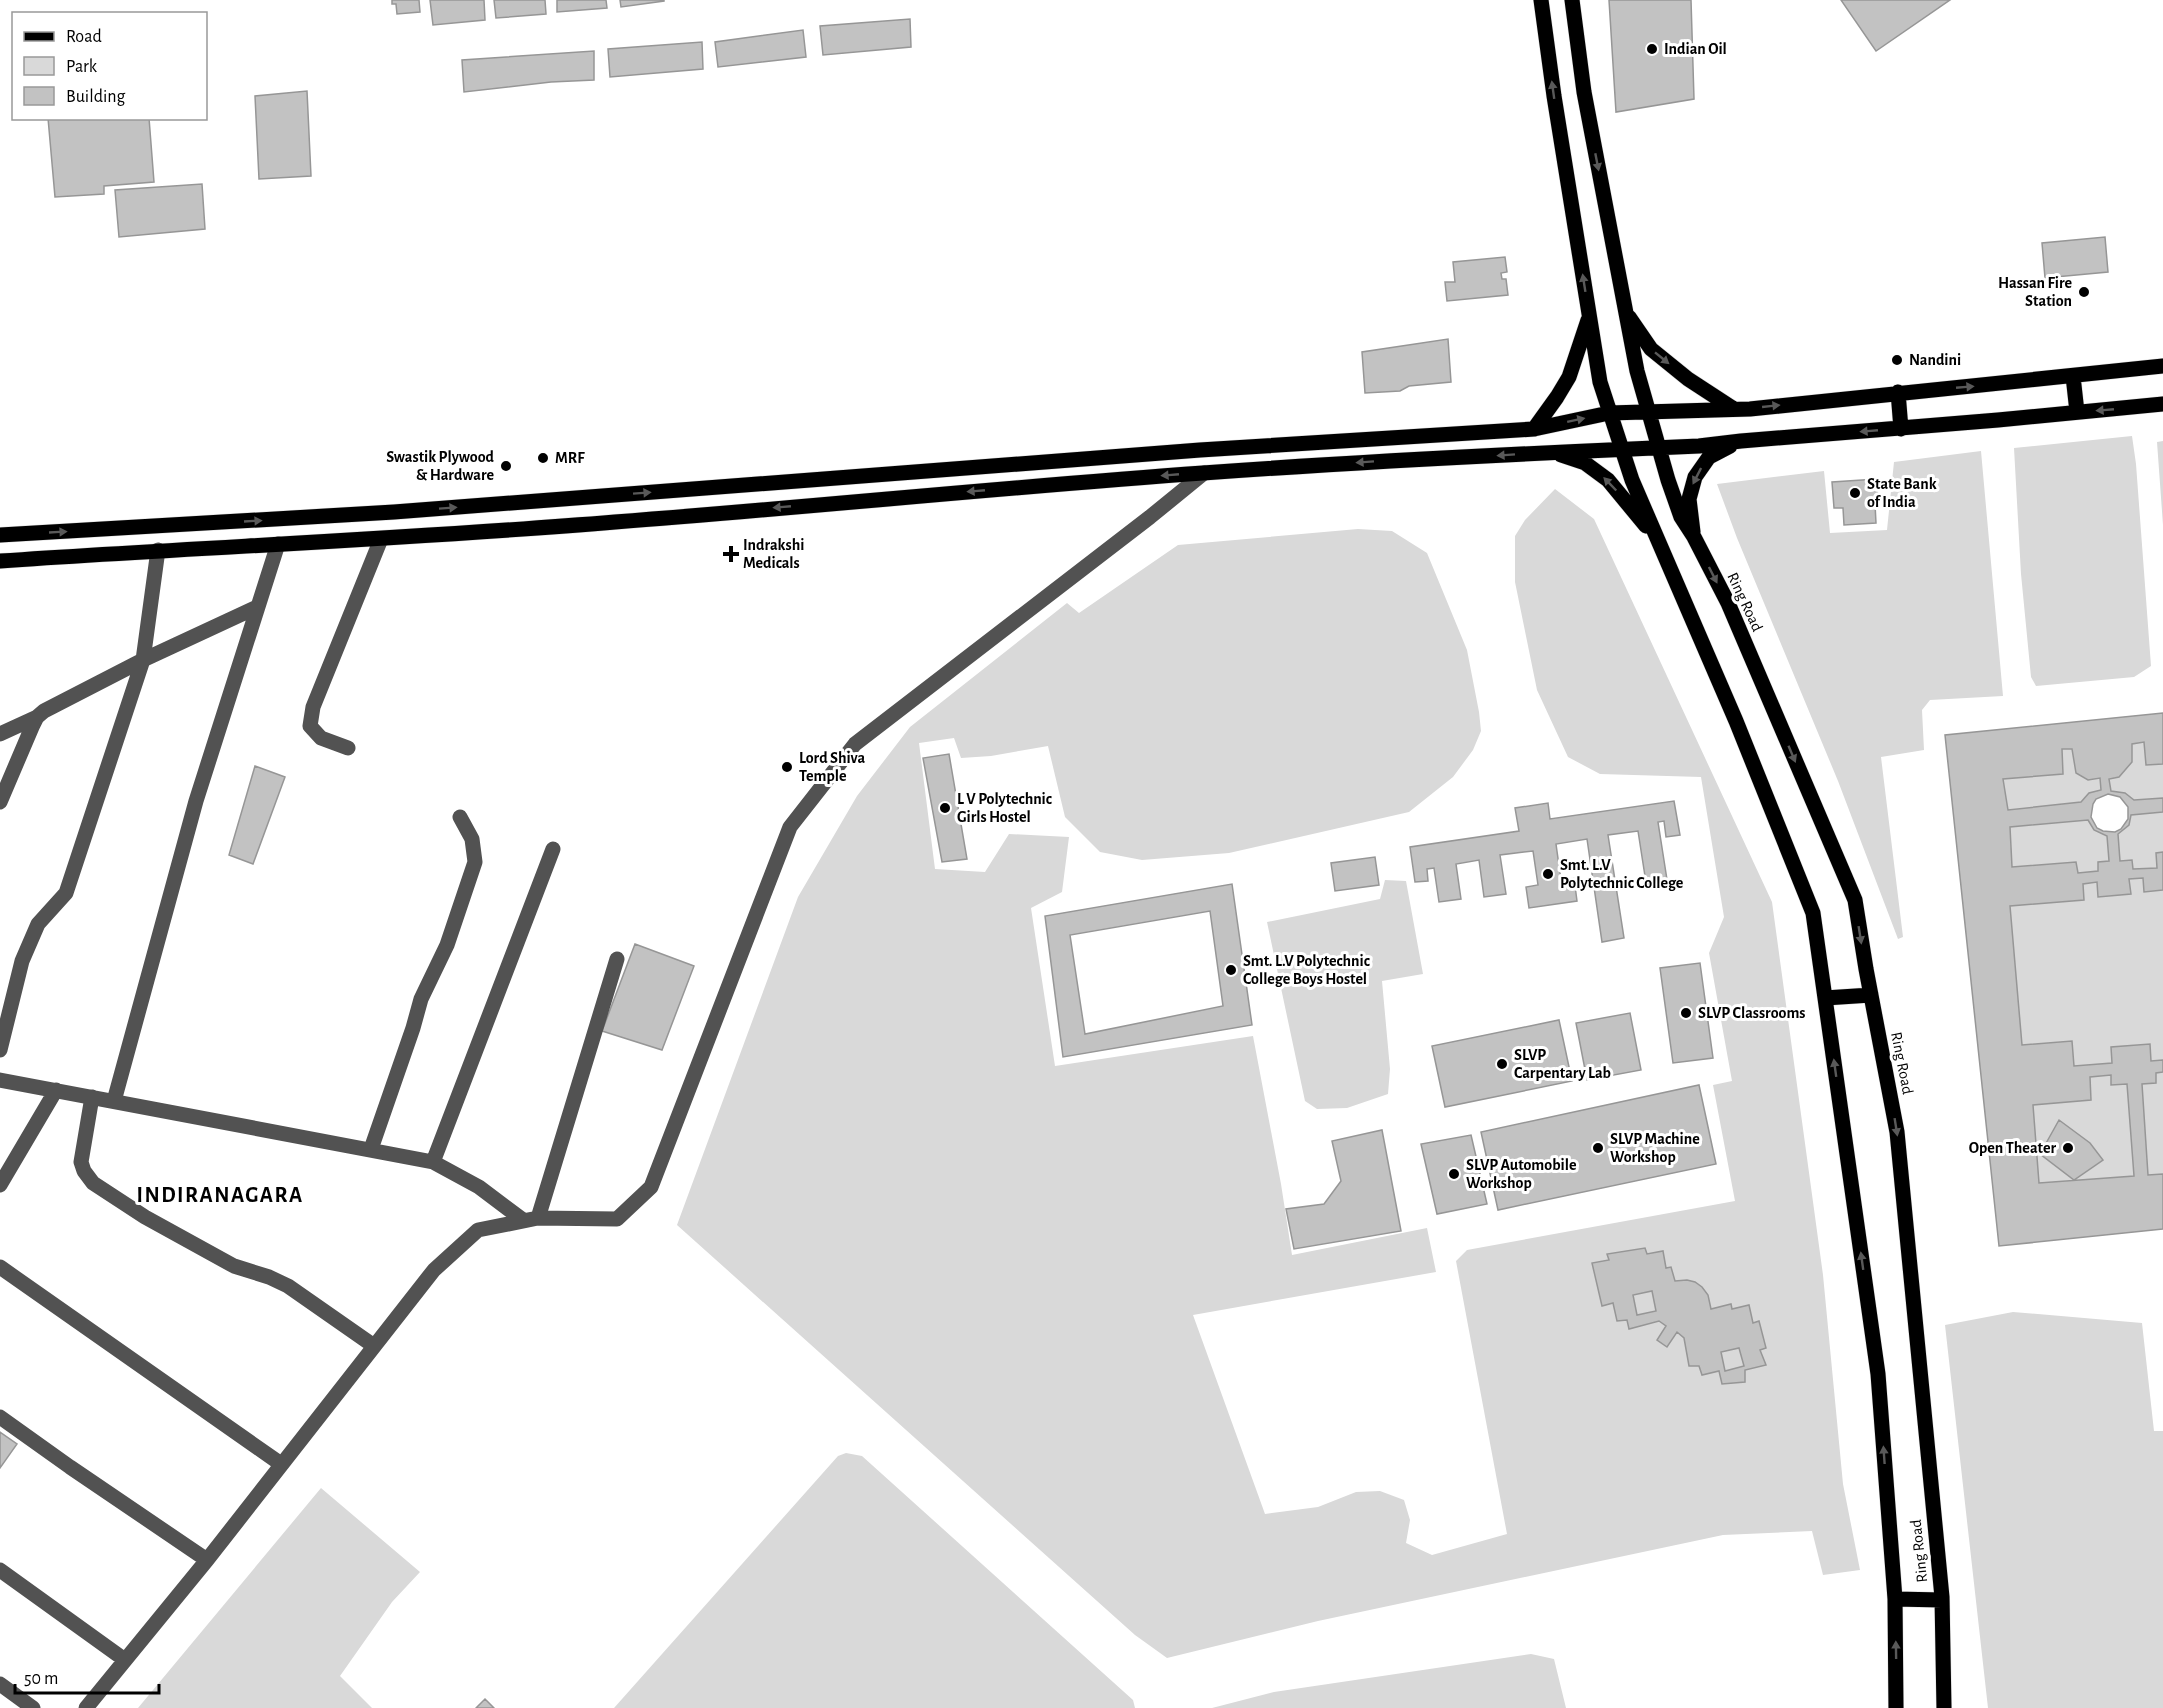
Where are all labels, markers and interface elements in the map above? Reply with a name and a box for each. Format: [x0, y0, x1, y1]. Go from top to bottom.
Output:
legend [12, 12, 207, 120]
text: Road [66, 28, 102, 46]
place label: Indian Oil [1664, 41, 1727, 57]
marker: Indian Oil [1645, 42, 1659, 56]
text: Park [66, 58, 98, 76]
one-way arrow [1549, 81, 1558, 100]
text: Building [66, 88, 126, 106]
one-way arrow [1593, 152, 1602, 171]
one-way arrow [1580, 273, 1589, 292]
place label: Hassan Fire Station [1998, 275, 2072, 309]
marker: Hassan Fire Station [2077, 285, 2091, 299]
one-way arrow [1654, 351, 1669, 363]
place label: Nandini [1909, 352, 1961, 368]
marker: Nandini [1890, 353, 1904, 367]
one-way arrow [1956, 382, 1975, 392]
one-way arrow [1762, 401, 1781, 411]
one-way arrow [2095, 405, 2114, 415]
one-way arrow [1567, 415, 1586, 424]
one-way arrow [1859, 426, 1878, 436]
place label: Swastik Plywood & Hardware [386, 449, 495, 483]
place label: MRF [555, 450, 585, 466]
one-way arrow [1496, 450, 1515, 460]
marker: MRF [536, 451, 550, 465]
one-way arrow [1355, 458, 1374, 467]
marker: Swastik Plywood & Hardware [499, 459, 513, 473]
one-way arrow [1693, 467, 1703, 485]
one-way arrow [1161, 471, 1180, 480]
one-way arrow [1603, 476, 1617, 491]
place label: State Bank of India [1867, 476, 1937, 510]
one-way arrow [966, 486, 985, 496]
marker: State Bank of India [1848, 486, 1862, 500]
one-way arrow [633, 488, 652, 498]
one-way arrow [772, 502, 791, 512]
one-way arrow [438, 503, 457, 513]
one-way arrow [244, 516, 263, 525]
one-way arrow [49, 527, 68, 537]
place label: Indrakshi Medicals [743, 537, 804, 571]
marker: Indrakshi Medicals [724, 547, 738, 561]
one-way arrow [1709, 567, 1718, 584]
street label: Ring Road [1724, 570, 1766, 634]
one-way arrow [1787, 745, 1797, 763]
place label: Lord Shiva Temple [799, 750, 866, 784]
marker: Lord Shiva Temple [780, 760, 794, 774]
place label: L V Polytechnic Girls Hostel [957, 791, 1052, 825]
marker: L V Polytechnic Girls Hostel [938, 801, 952, 815]
place label: Smt. L.V Polytechnic College [1560, 857, 1684, 892]
marker: Smt. L.V Polytechnic College [1541, 867, 1555, 881]
one-way arrow [1856, 926, 1865, 945]
place label: Smt. L.V Polytechnic College Boys Hostel [1243, 953, 1370, 988]
marker: Smt. L.V Polytechnic College Boys Hostel [1224, 963, 1238, 977]
place label: SLVP Classrooms [1698, 1005, 1805, 1021]
marker: SLVP Classrooms [1679, 1006, 1693, 1020]
street label: Ring Road [1888, 1030, 1916, 1096]
place label: SLVP Carpentary Lab [1514, 1047, 1611, 1082]
marker: SLVP Carpentary Lab [1495, 1057, 1509, 1071]
one-way arrow [1831, 1059, 1840, 1078]
one-way arrow [1891, 1118, 1900, 1137]
place label: SLVP Machine Workshop [1610, 1131, 1700, 1165]
place label: Open Theater [1969, 1140, 2056, 1156]
marker: SLVP Machine Workshop [1591, 1141, 1605, 1155]
marker: Open Theater [2061, 1141, 2075, 1155]
place label: SLVP Automobile Workshop [1466, 1157, 1577, 1191]
marker: SLVP Automobile Workshop [1447, 1167, 1461, 1181]
district label: INDIRANAGARA [136, 1184, 304, 1206]
one-way arrow [1858, 1252, 1867, 1271]
one-way arrow [1879, 1445, 1889, 1464]
street label: Ring Road [1908, 1519, 1930, 1583]
one-way arrow [1891, 1640, 1900, 1659]
scale bar [15, 1657, 159, 1695]
text: 50 m [24, 1670, 58, 1688]

